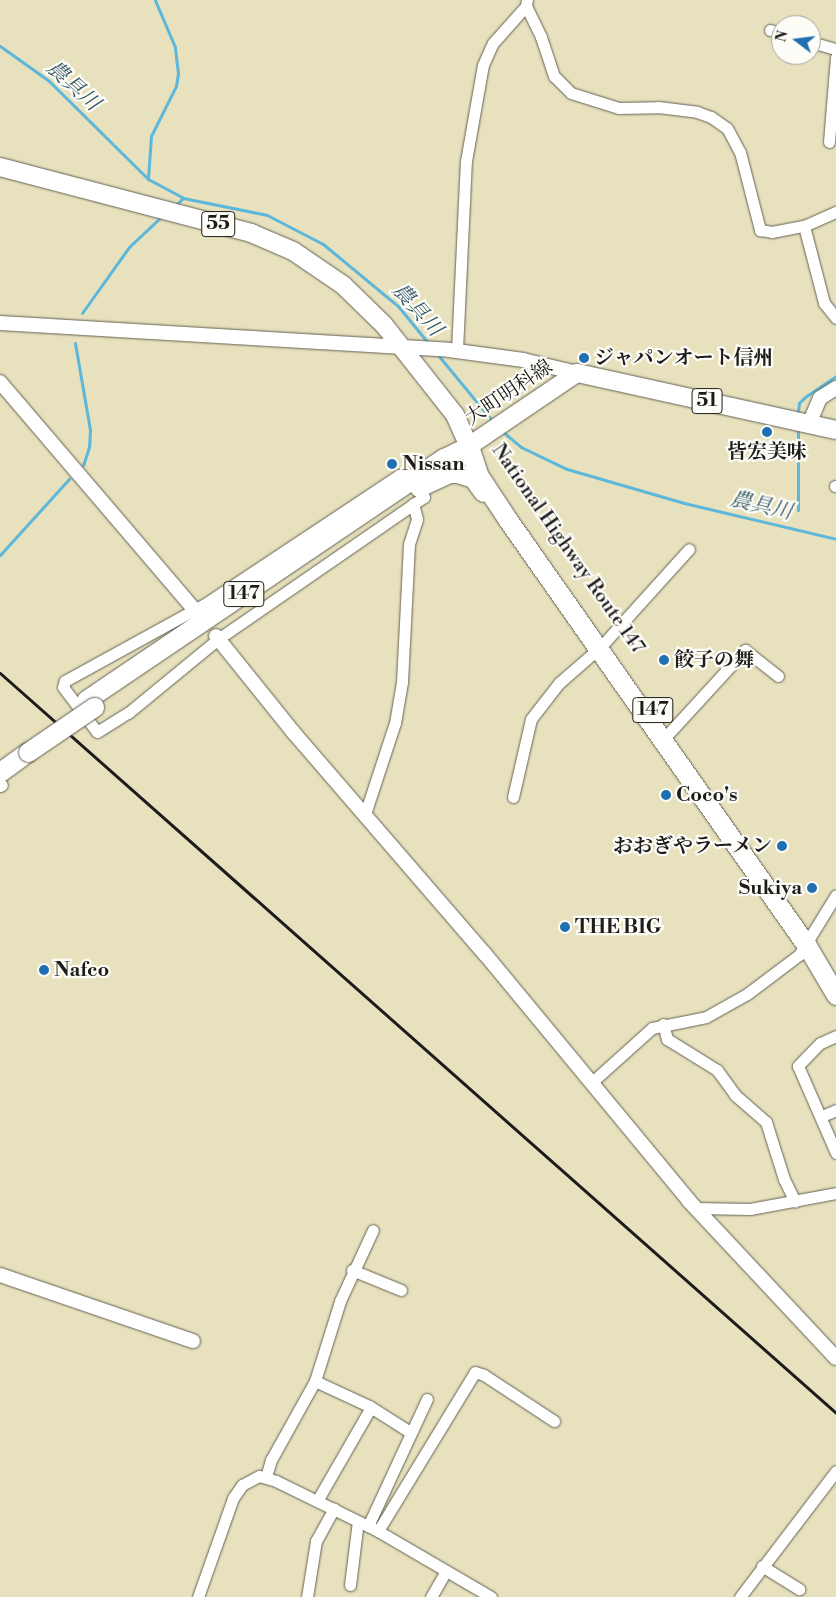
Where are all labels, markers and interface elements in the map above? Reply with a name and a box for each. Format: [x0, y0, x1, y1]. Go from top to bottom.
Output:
north arrow [771, 15, 821, 65]
text: N [772, 29, 793, 44]
water label: 農具川 [41, 56, 105, 116]
road number: 55 [200, 208, 236, 240]
water label: 農具川 [387, 278, 447, 342]
place label: ジャパンオート信州 [594, 346, 774, 370]
marker: ジャパンオート信州 [578, 352, 590, 364]
street label: 大町明科線 [461, 355, 557, 431]
road number: 51 [691, 384, 723, 418]
marker: 皆宏美味 [761, 426, 773, 438]
street label: National Highway Route 147 [486, 439, 650, 659]
place label: 皆宏美味 [727, 440, 807, 464]
place label: Nissan [402, 452, 464, 476]
marker: Nissan [386, 458, 398, 470]
water label: 農具川 [727, 487, 795, 525]
road number: 147 [223, 578, 265, 610]
place label: 餃子の舞 [674, 648, 754, 672]
marker: 餃子の舞 [658, 654, 670, 666]
road number: 147 [632, 694, 674, 726]
place label: Coco's [676, 783, 738, 807]
marker: Coco's [660, 789, 672, 801]
place label: おおぎやラーメン [612, 834, 772, 858]
marker: おおぎやラーメン [776, 840, 788, 852]
place label: Sukiya [739, 876, 802, 900]
marker: Sukiya [806, 882, 818, 894]
place label: THE BIG [575, 915, 662, 939]
marker: THE BIG [559, 921, 571, 933]
place label: Nafco [54, 958, 109, 982]
marker: Nafco [38, 964, 50, 976]

